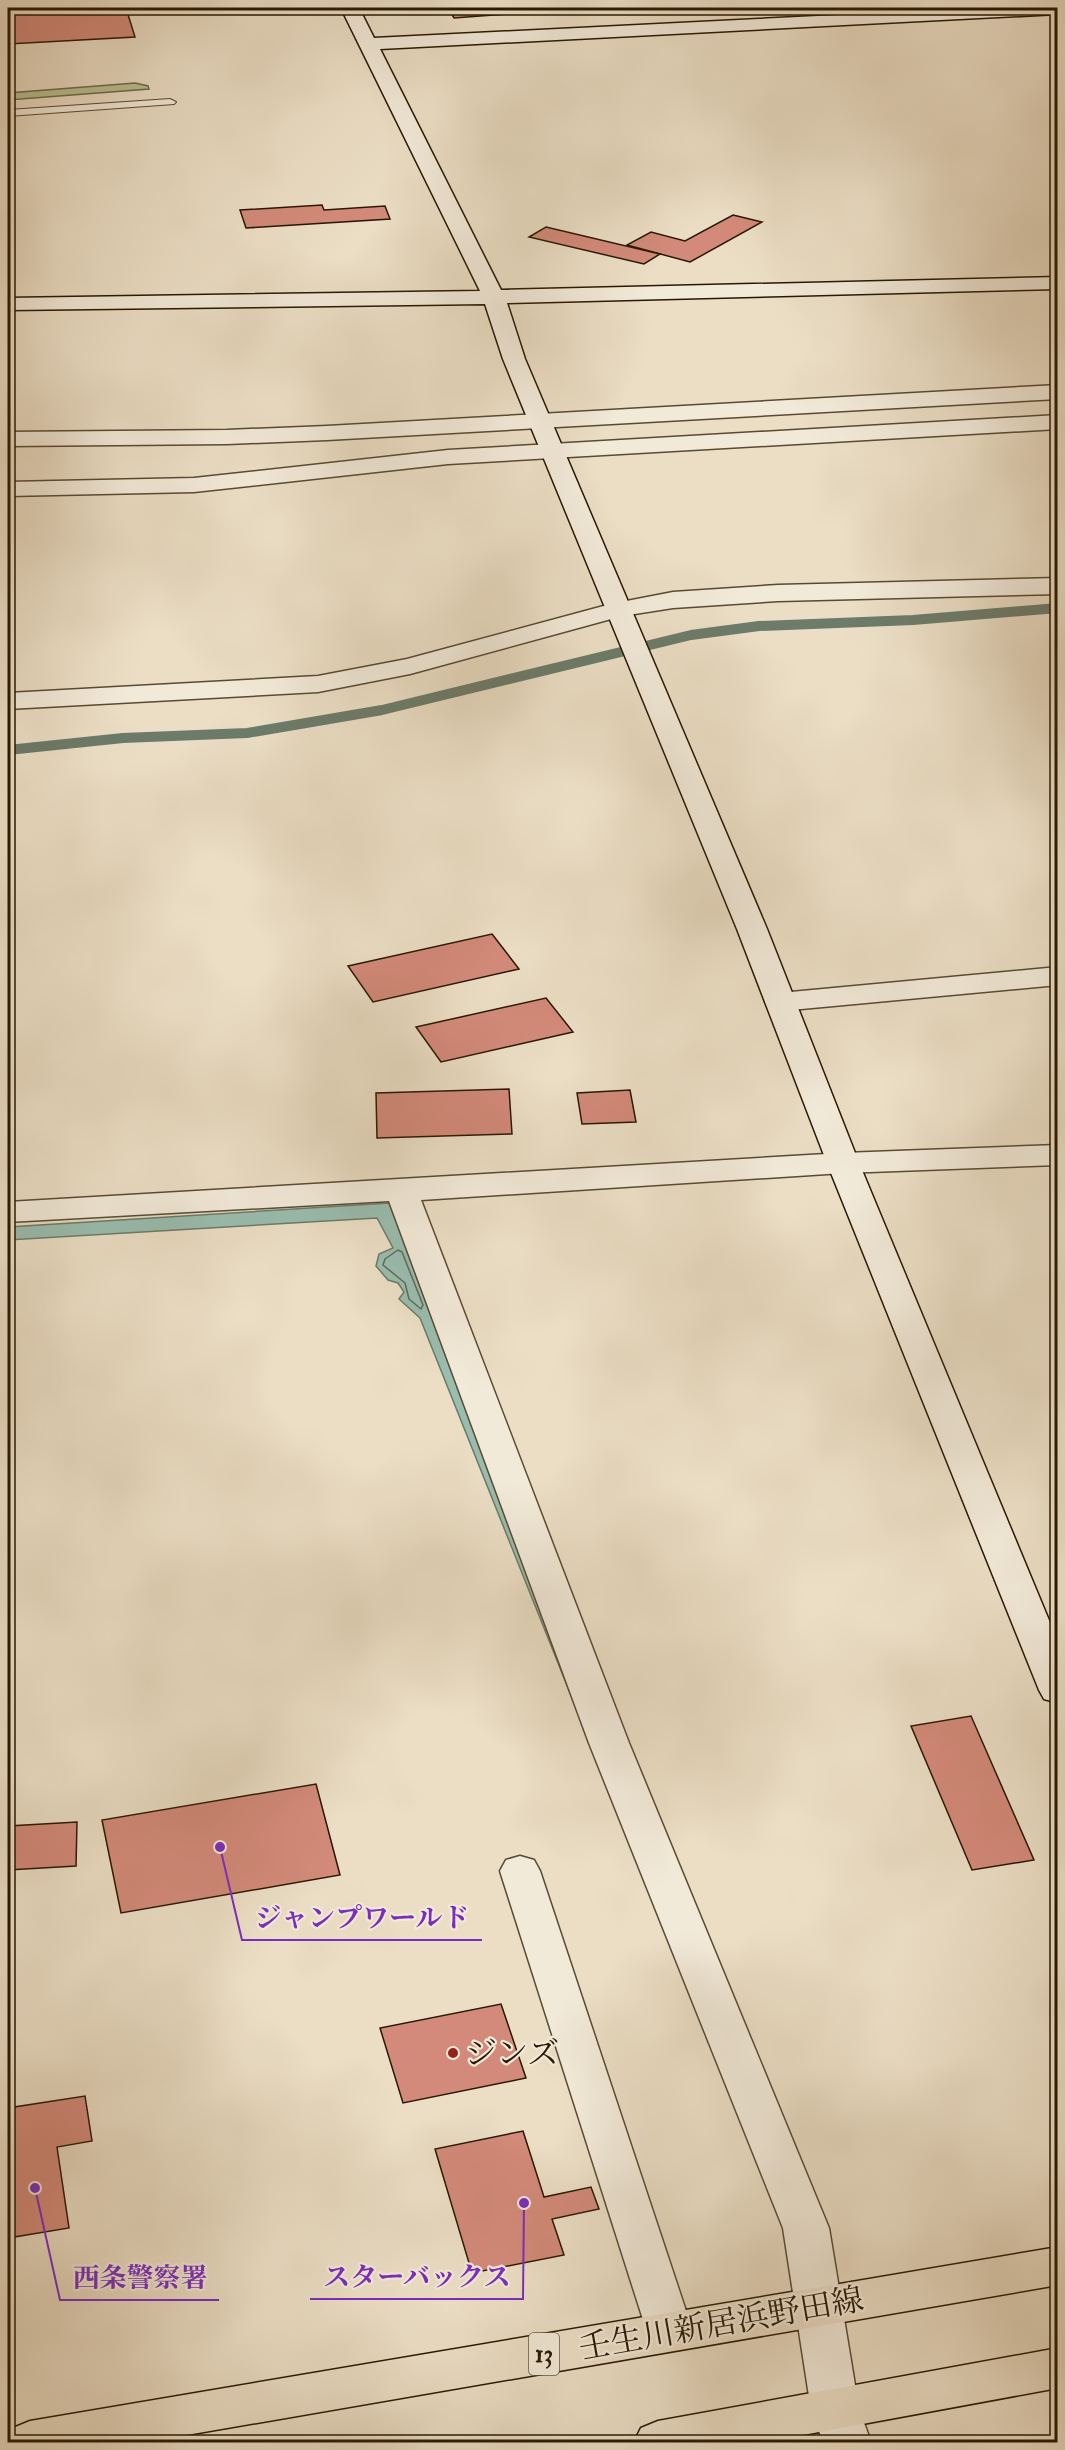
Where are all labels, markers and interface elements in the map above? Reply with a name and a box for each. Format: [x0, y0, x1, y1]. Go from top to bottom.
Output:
callout: ジャンプワールド [242, 1895, 482, 1940]
text: ジャンプワールド [255, 1902, 469, 1935]
place label: ジンズ [465, 2034, 559, 2074]
marker: ジンズ [446, 2046, 460, 2060]
callout: スターバックス [310, 2254, 523, 2299]
callout: 西条警察署 [60, 2255, 219, 2300]
text: スターバックス [323, 2261, 511, 2294]
text: 西条警察署 [73, 2262, 208, 2295]
street label: 壬生川新居浜野田線 [576, 2279, 866, 2369]
road number: 13 [529, 2333, 559, 2375]

